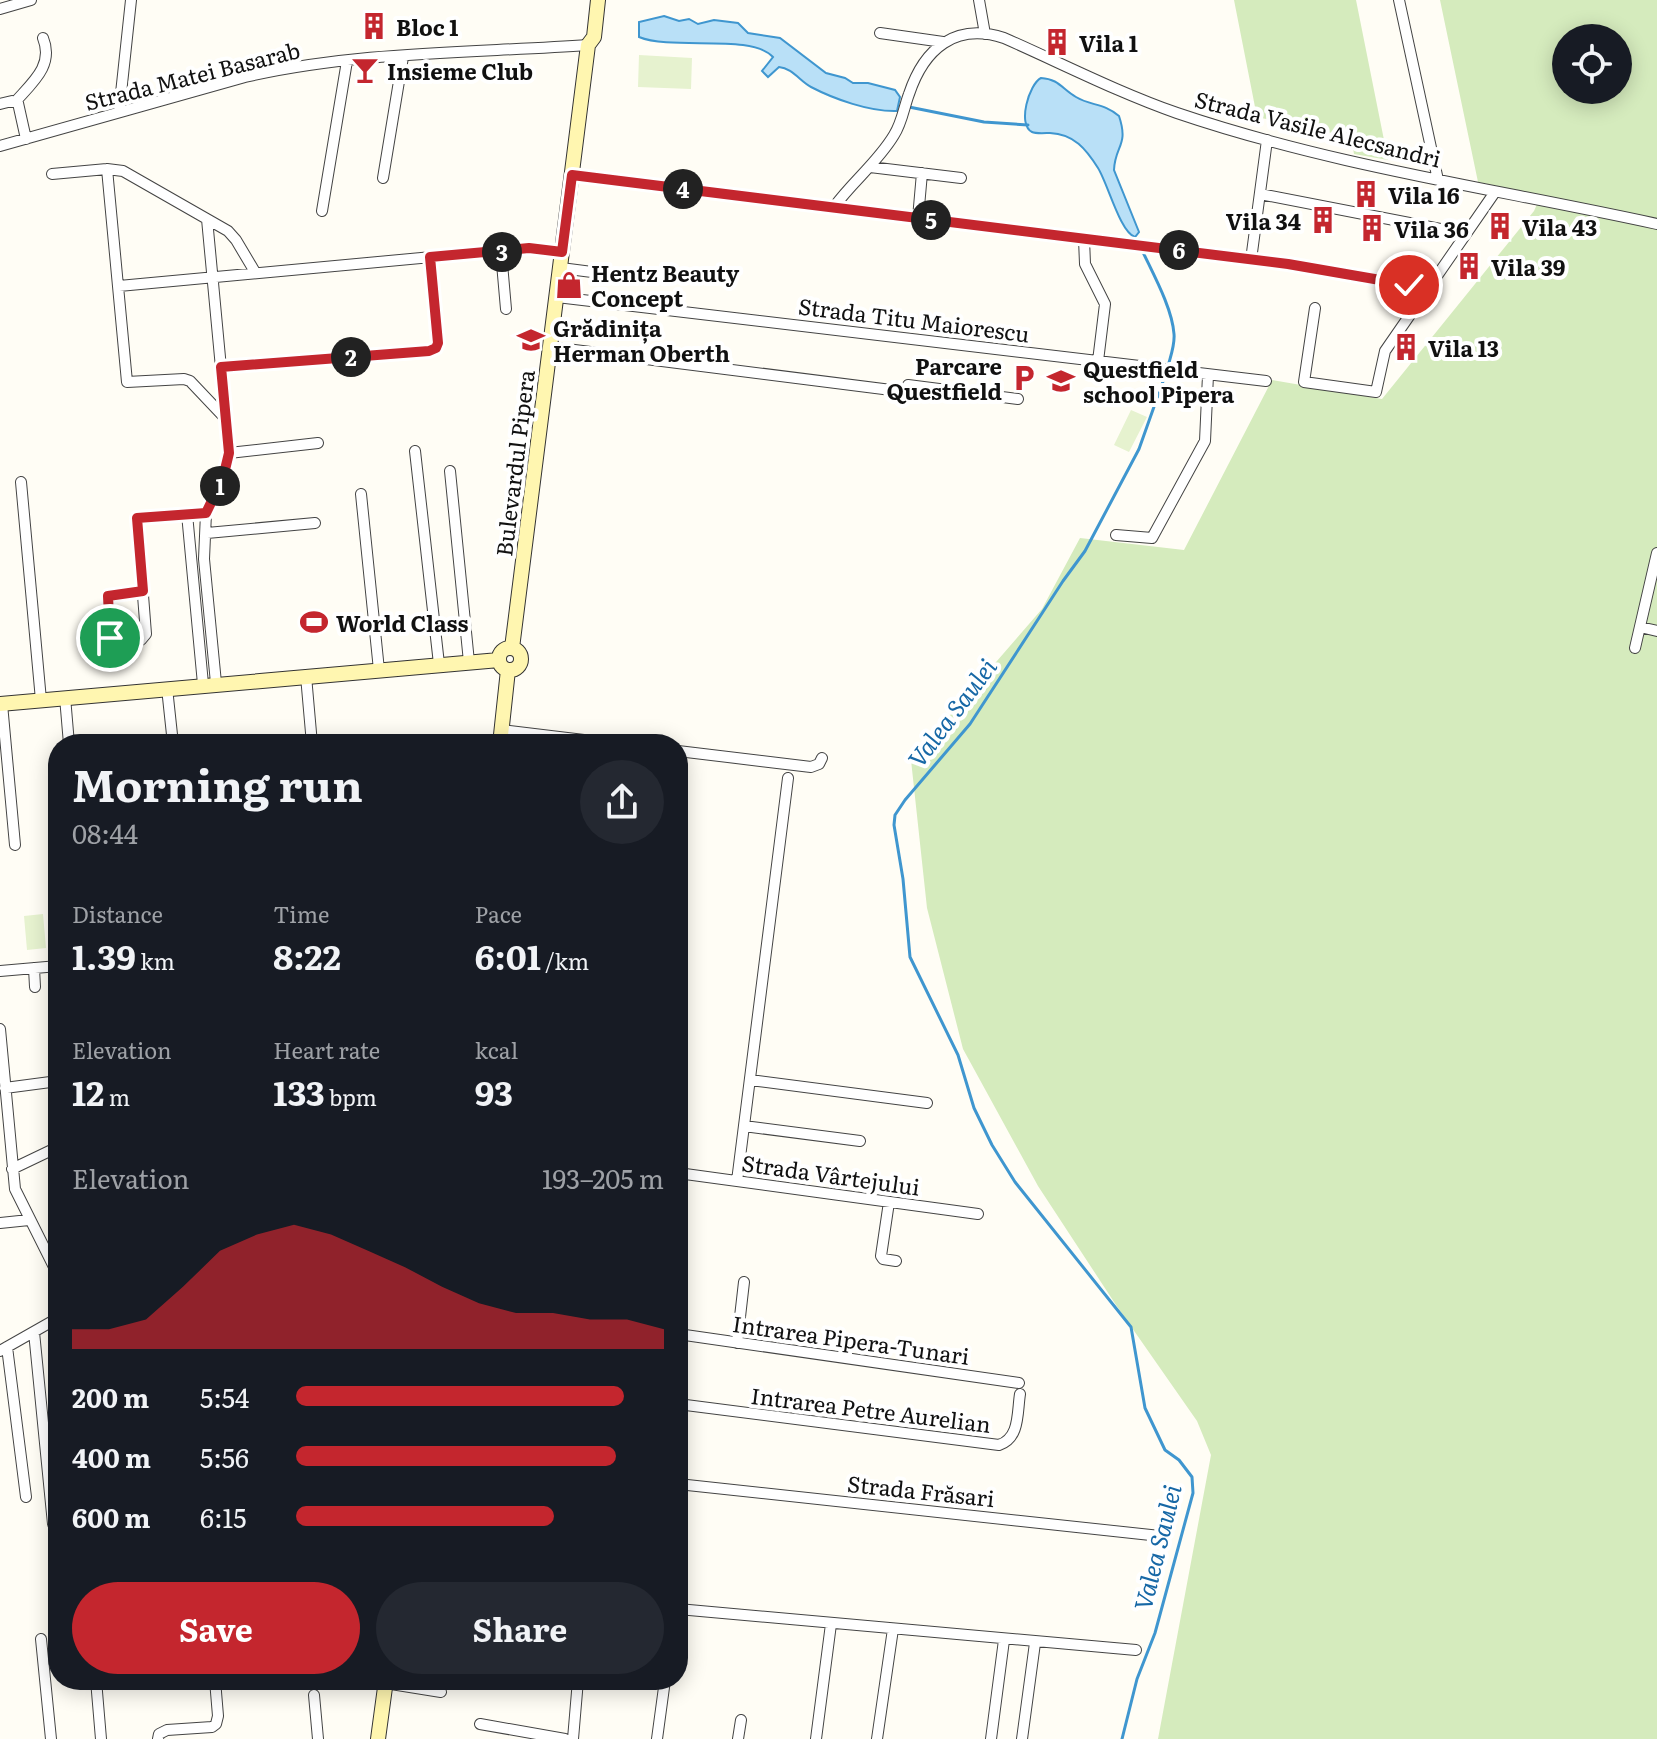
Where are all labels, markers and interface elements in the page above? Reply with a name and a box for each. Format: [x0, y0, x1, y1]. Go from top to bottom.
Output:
place label: Bloc 1 [396, 10, 458, 43]
building icon: Bloc 1 [359, 11, 389, 41]
map controls [1552, 24, 1632, 104]
button: locate [1552, 24, 1632, 104]
place label: Vila 1 [1079, 26, 1138, 59]
building icon: Vila 1 [1042, 27, 1072, 57]
street label: Strada Matei Basarab [81, 32, 303, 118]
place label: Insieme Club [387, 54, 533, 87]
bar icon: Insieme Club [350, 55, 380, 85]
street label: Strada Vasile Alecsandri [1191, 81, 1445, 175]
pin: 4 [663, 169, 703, 209]
text: 4 [676, 172, 690, 205]
place label: Vila 16 [1388, 178, 1460, 211]
building icon: Vila 16 [1351, 179, 1381, 209]
pin: 5 [911, 200, 951, 240]
text: 5 [925, 203, 937, 236]
place label: Vila 34 [1226, 204, 1301, 237]
building icon: Vila 34 [1308, 205, 1338, 235]
place label: Vila 43 [1522, 210, 1597, 243]
building icon: Vila 43 [1485, 211, 1515, 241]
place label: Vila 36 [1394, 212, 1469, 245]
building icon: Vila 36 [1357, 213, 1387, 243]
pin: 6 [1159, 230, 1199, 270]
pin: 3 [482, 232, 522, 272]
text: 6 [1173, 233, 1185, 266]
text: 3 [496, 235, 508, 268]
place label: Vila 39 [1491, 250, 1566, 283]
pin [1375, 251, 1443, 319]
building icon: Vila 39 [1454, 251, 1484, 281]
place label: Hentz Beauty Concept [591, 256, 740, 314]
icon: check [1387, 263, 1431, 307]
shop icon: Hentz Beauty Concept [554, 270, 584, 300]
street label: Strada Titu Maiorescu [797, 288, 1031, 350]
place label: Grădinița Herman Oberth [553, 311, 730, 369]
school or university icon: Grădinița Herman Oberth [516, 325, 546, 355]
place label: Vila 13 [1428, 331, 1499, 364]
building icon: Vila 13 [1391, 332, 1421, 362]
pin: 2 [331, 337, 371, 377]
text: 2 [345, 340, 357, 373]
place label: Parcare Questfield [887, 349, 1002, 407]
place label: Questfield school Pipera [1083, 352, 1235, 410]
parking icon: Parcare Questfield [1009, 363, 1039, 393]
school or university icon: Questfield school Pipera [1046, 366, 1076, 396]
street label: Bulevardul Pipera [486, 368, 542, 558]
pin: 1 [200, 466, 240, 506]
text: 1 [215, 469, 225, 502]
pin [76, 604, 144, 672]
place label: World Class [336, 606, 469, 639]
sports icon: World Class [299, 607, 329, 637]
icon: arrive [88, 616, 132, 660]
water label: Valea Saulei [898, 650, 1004, 774]
text: Morning run [72, 750, 363, 816]
button: share [580, 760, 664, 844]
text: 08:44 [72, 813, 138, 852]
text: Distance [72, 897, 163, 930]
text: Time [273, 897, 329, 930]
text: Pace [475, 897, 522, 930]
text: 1.39 [72, 930, 136, 980]
text: 8:22 [273, 930, 341, 980]
text: 6:01 [475, 930, 541, 980]
text: km [136, 944, 175, 977]
text: /km [541, 944, 589, 977]
text: Elevation [72, 1033, 171, 1066]
text: Heart rate [273, 1033, 380, 1066]
text: kcal [475, 1033, 518, 1066]
text: 12 [72, 1066, 104, 1116]
text: 133 [273, 1066, 325, 1116]
text: 93 [475, 1066, 513, 1116]
text: m [104, 1080, 130, 1113]
text: bpm [325, 1080, 377, 1113]
street label: Strada Vârtejului [740, 1145, 922, 1203]
text: Elevation [72, 1158, 190, 1197]
text: 193–205 m [542, 1158, 664, 1197]
street label: Intrarea Pipera-Tunari [730, 1306, 972, 1372]
text: 200 m [72, 1377, 149, 1416]
text: 5:54 [200, 1377, 249, 1416]
street label: Intrarea Petre Aurelian [749, 1378, 993, 1440]
text: 400 m [72, 1437, 151, 1476]
text: 5:56 [200, 1437, 249, 1476]
street label: Strada Frăsari [846, 1466, 996, 1514]
water label: Valea Saulei [1123, 1480, 1189, 1614]
text: 600 m [72, 1497, 150, 1536]
text: 6:15 [200, 1497, 246, 1536]
button: Save [72, 1582, 360, 1674]
button: Share [376, 1582, 664, 1674]

